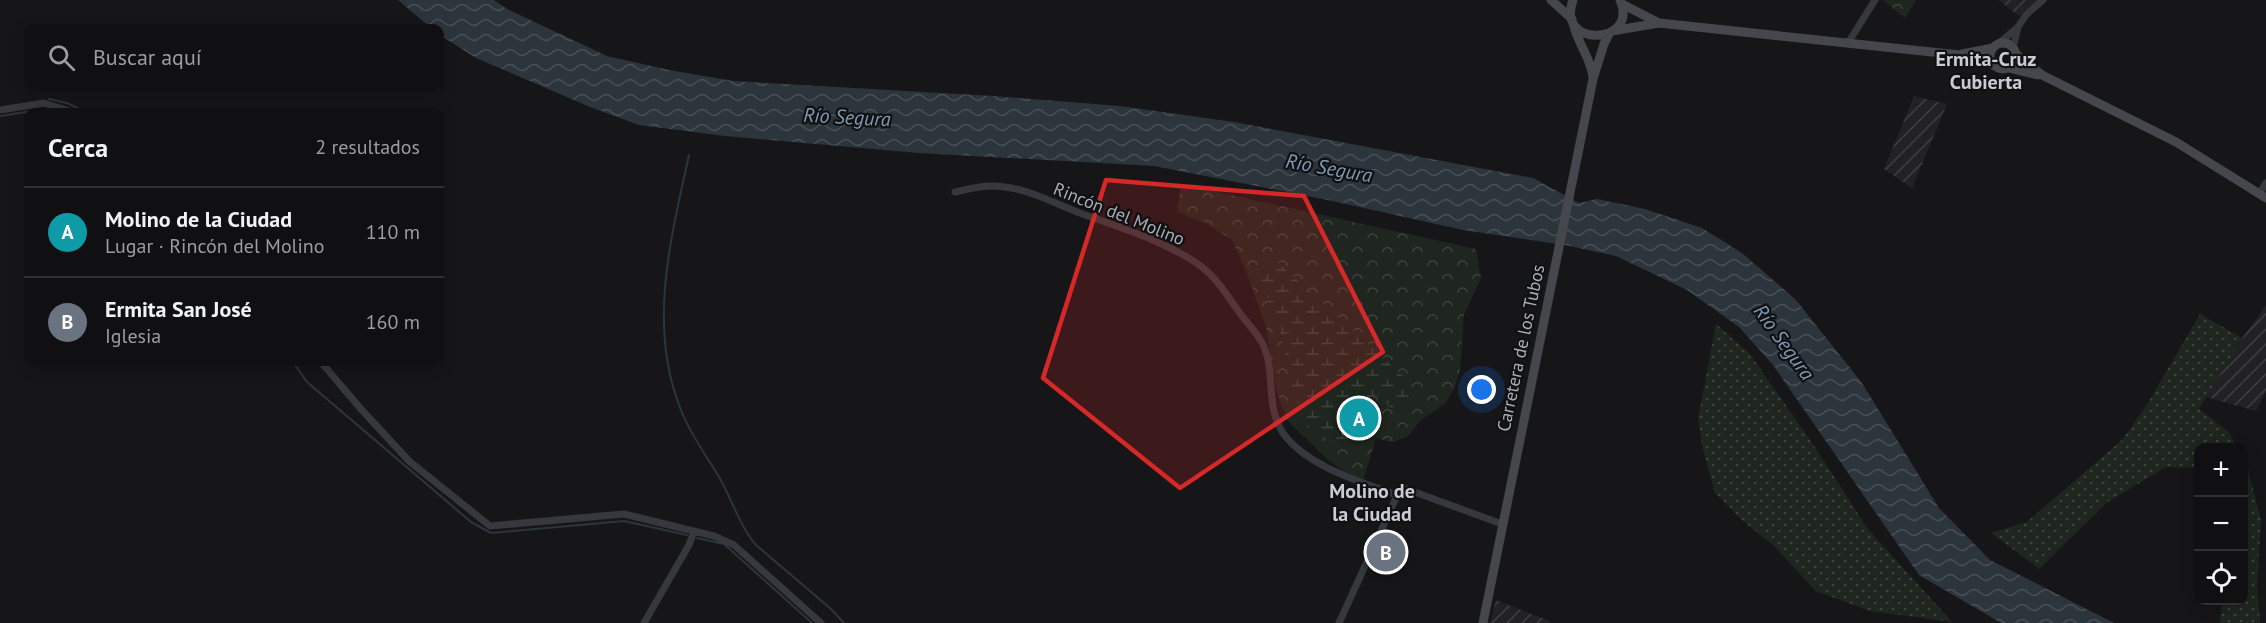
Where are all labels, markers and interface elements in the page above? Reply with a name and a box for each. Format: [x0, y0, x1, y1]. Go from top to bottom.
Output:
search box [24, 24, 444, 90]
icon: search [45, 41, 78, 74]
text: Buscar aquí [93, 43, 202, 71]
district label: Ermita-Cruz Cubierta [1936, 46, 2036, 95]
water label: Río Segura [803, 102, 892, 132]
text: Cerca [48, 131, 108, 164]
text: 2 resultados [315, 134, 420, 160]
water label: Río Segura [1284, 148, 1375, 188]
street label: Rincón del Molino [1050, 177, 1188, 250]
text: Molino de la Ciudad [105, 205, 292, 233]
text: A [61, 219, 74, 245]
text: 110 m [366, 219, 420, 245]
text: Lugar · Rincón del Molino [105, 233, 324, 259]
street label: Carretera de los Tubos [1492, 262, 1549, 434]
text: Ermita San José [105, 295, 252, 323]
water label: Río Segura [1748, 299, 1820, 385]
text: B [62, 309, 73, 335]
text: 160 m [366, 309, 420, 335]
text: Iglesia [105, 323, 161, 349]
your location [1467, 375, 1496, 404]
pin: A [1340, 396, 1378, 440]
map controls [2194, 443, 2248, 605]
button: + [2194, 443, 2248, 497]
district label: Molino de la Ciudad [1329, 478, 1415, 527]
button: − [2194, 497, 2248, 551]
pin: B [1366, 530, 1406, 574]
button: locate [2194, 551, 2248, 605]

